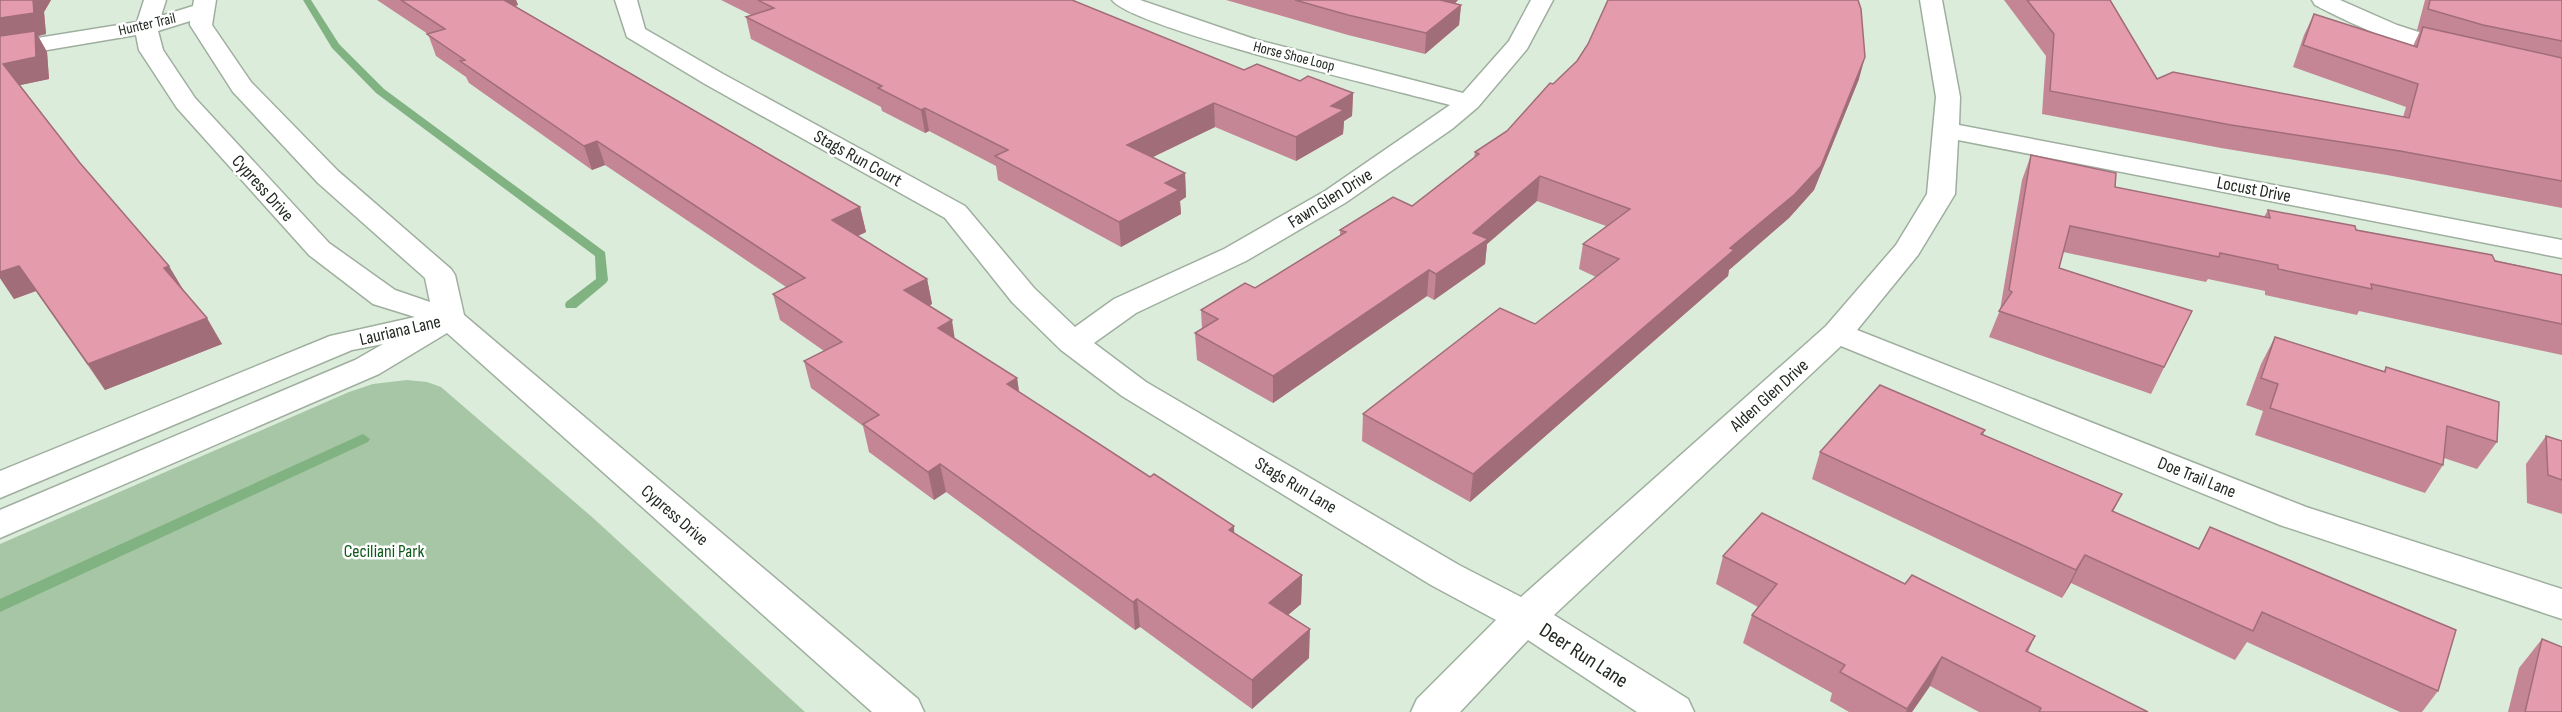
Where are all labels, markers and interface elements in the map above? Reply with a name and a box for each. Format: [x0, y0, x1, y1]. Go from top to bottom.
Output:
street label: Hunter Trail [117, 9, 178, 40]
street label: Horse Shoe Loop [1251, 37, 1337, 76]
street label: Stags Run Court [810, 126, 906, 191]
street label: Cypress Drive [227, 151, 298, 226]
street label: Fawn Glen Drive [1284, 164, 1376, 233]
street label: Locust Drive [2215, 172, 2293, 207]
street label: Lauriana Lane [358, 311, 443, 350]
street label: Alden Glen Drive [1725, 355, 1813, 437]
street label: Doe Trail Lane [2155, 452, 2239, 503]
street label: Stags Run Lane [1251, 453, 1340, 518]
street label: Cypress Drive [637, 480, 713, 550]
park label: Ceciliani Park [344, 541, 424, 562]
street label: Deer Run Lane [1535, 618, 1633, 693]

